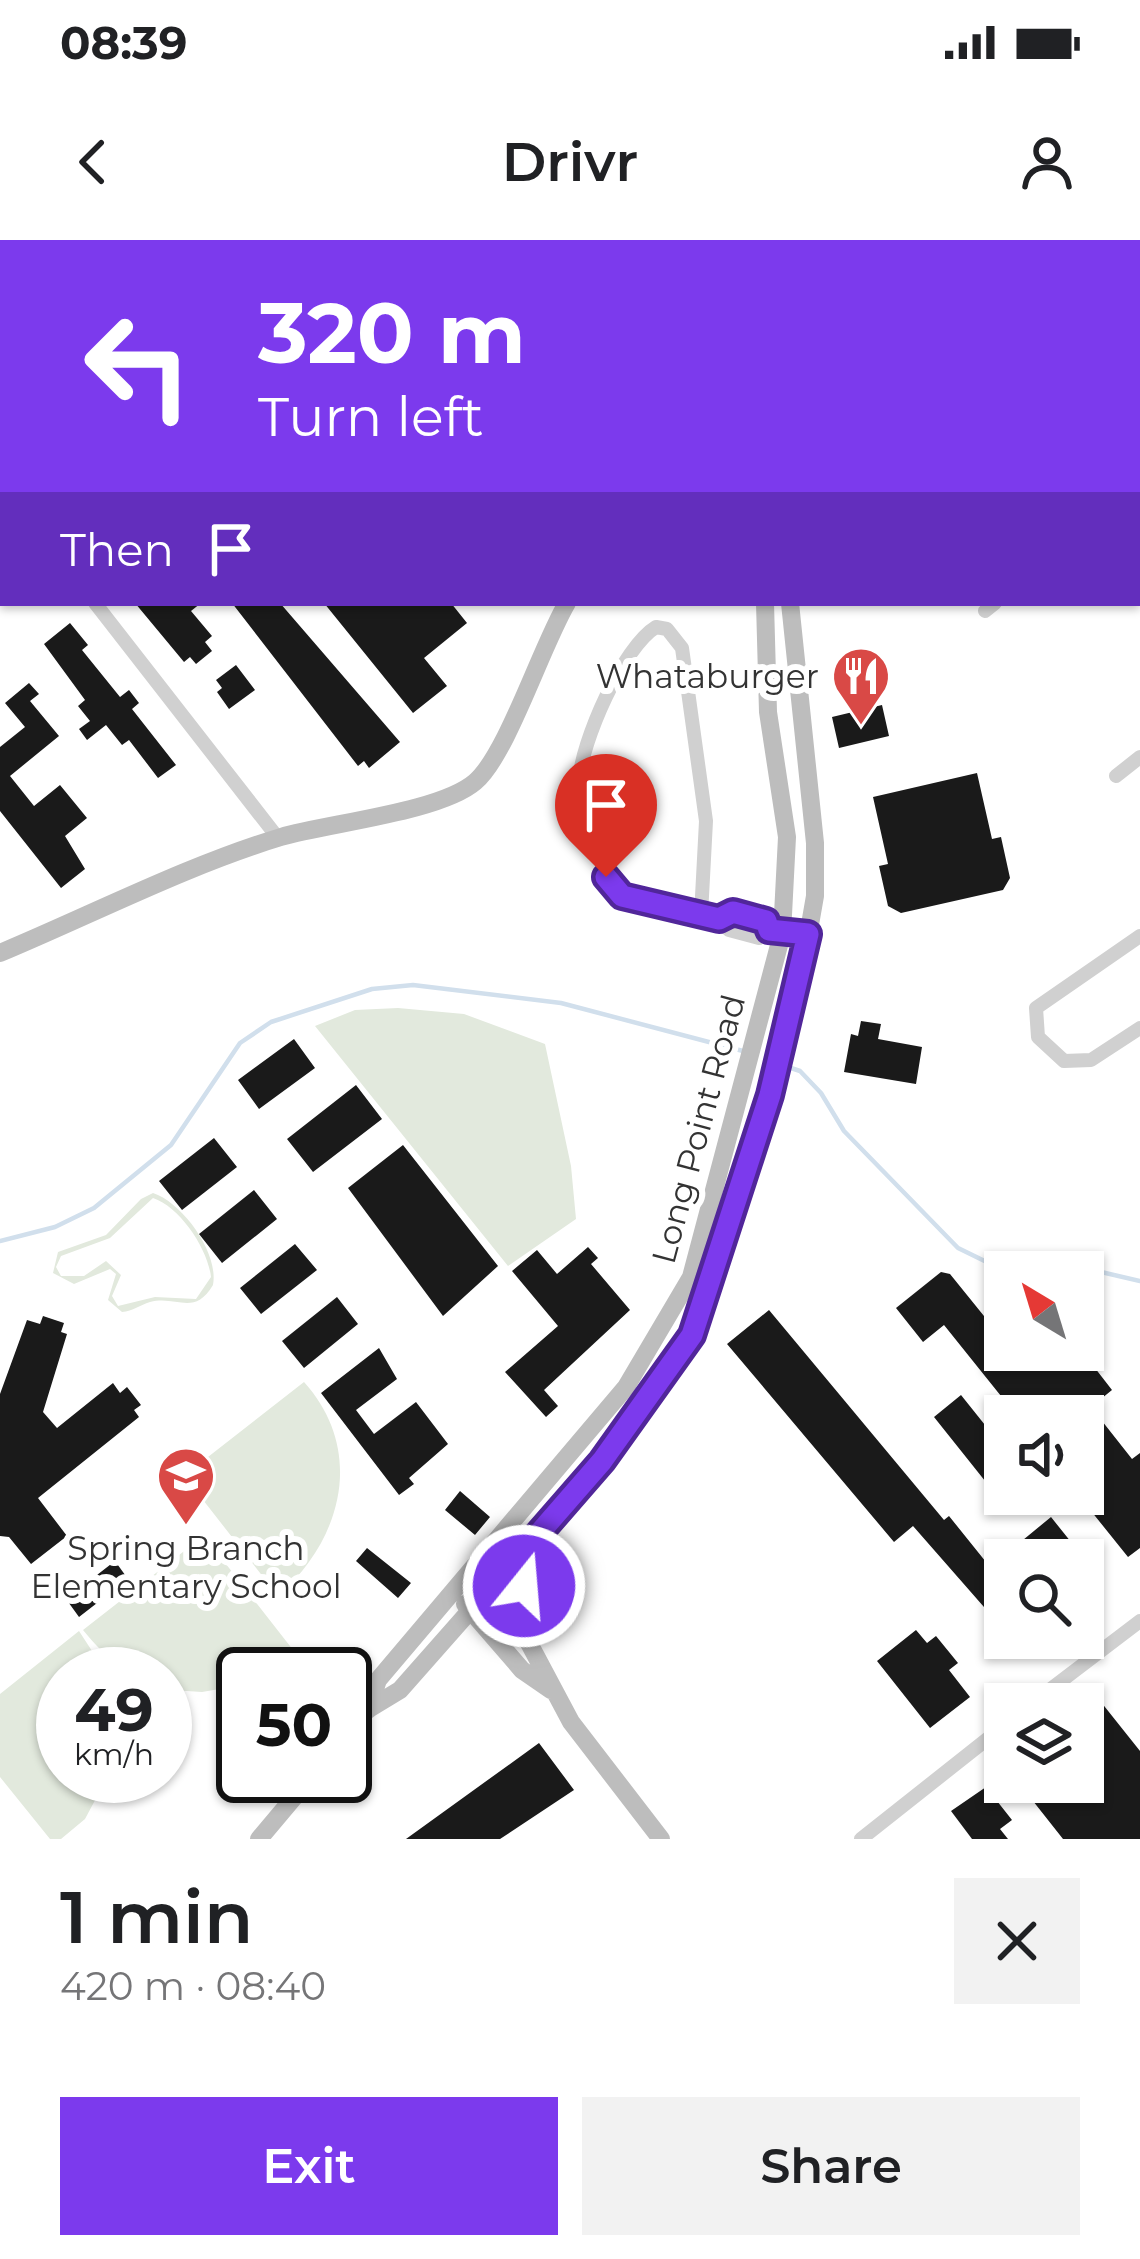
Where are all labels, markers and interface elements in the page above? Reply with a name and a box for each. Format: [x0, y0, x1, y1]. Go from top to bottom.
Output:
text: 08:39 [60, 15, 187, 70]
icon: back [60, 129, 126, 195]
text: Drivr [502, 129, 638, 195]
icon: person [1014, 129, 1080, 195]
text: 320 m [258, 282, 526, 384]
icon: left [60, 288, 216, 444]
text: Turn left [258, 384, 484, 450]
icon: arrive [198, 516, 264, 582]
text: Then [60, 522, 174, 577]
restaurant icon: Whataburger [830, 645, 892, 727]
place label: Whataburger [596, 656, 819, 696]
pin [555, 754, 657, 877]
icon: arrive [573, 772, 639, 838]
street label: Long Point Road [643, 990, 753, 1268]
north arrow [984, 1251, 1104, 1371]
map controls [984, 1251, 1104, 1803]
button: sound [984, 1395, 1104, 1515]
school or university icon: Spring Branch Elementary School [155, 1445, 217, 1527]
position arrow [461, 1523, 587, 1649]
place label: Spring Branch Elementary School [30, 1528, 342, 1606]
button: search [984, 1539, 1104, 1659]
speed limit sign: 50 [216, 1647, 372, 1803]
text: 49 [74, 1673, 154, 1746]
button: layers [984, 1683, 1104, 1803]
text: km/h [74, 1736, 154, 1773]
text: 1 min [60, 1873, 253, 1961]
button: close [954, 1878, 1080, 2004]
text: 420 m · 08:40 [60, 1962, 326, 2010]
button: Exit [60, 2097, 558, 2235]
button: Share [582, 2097, 1080, 2235]

